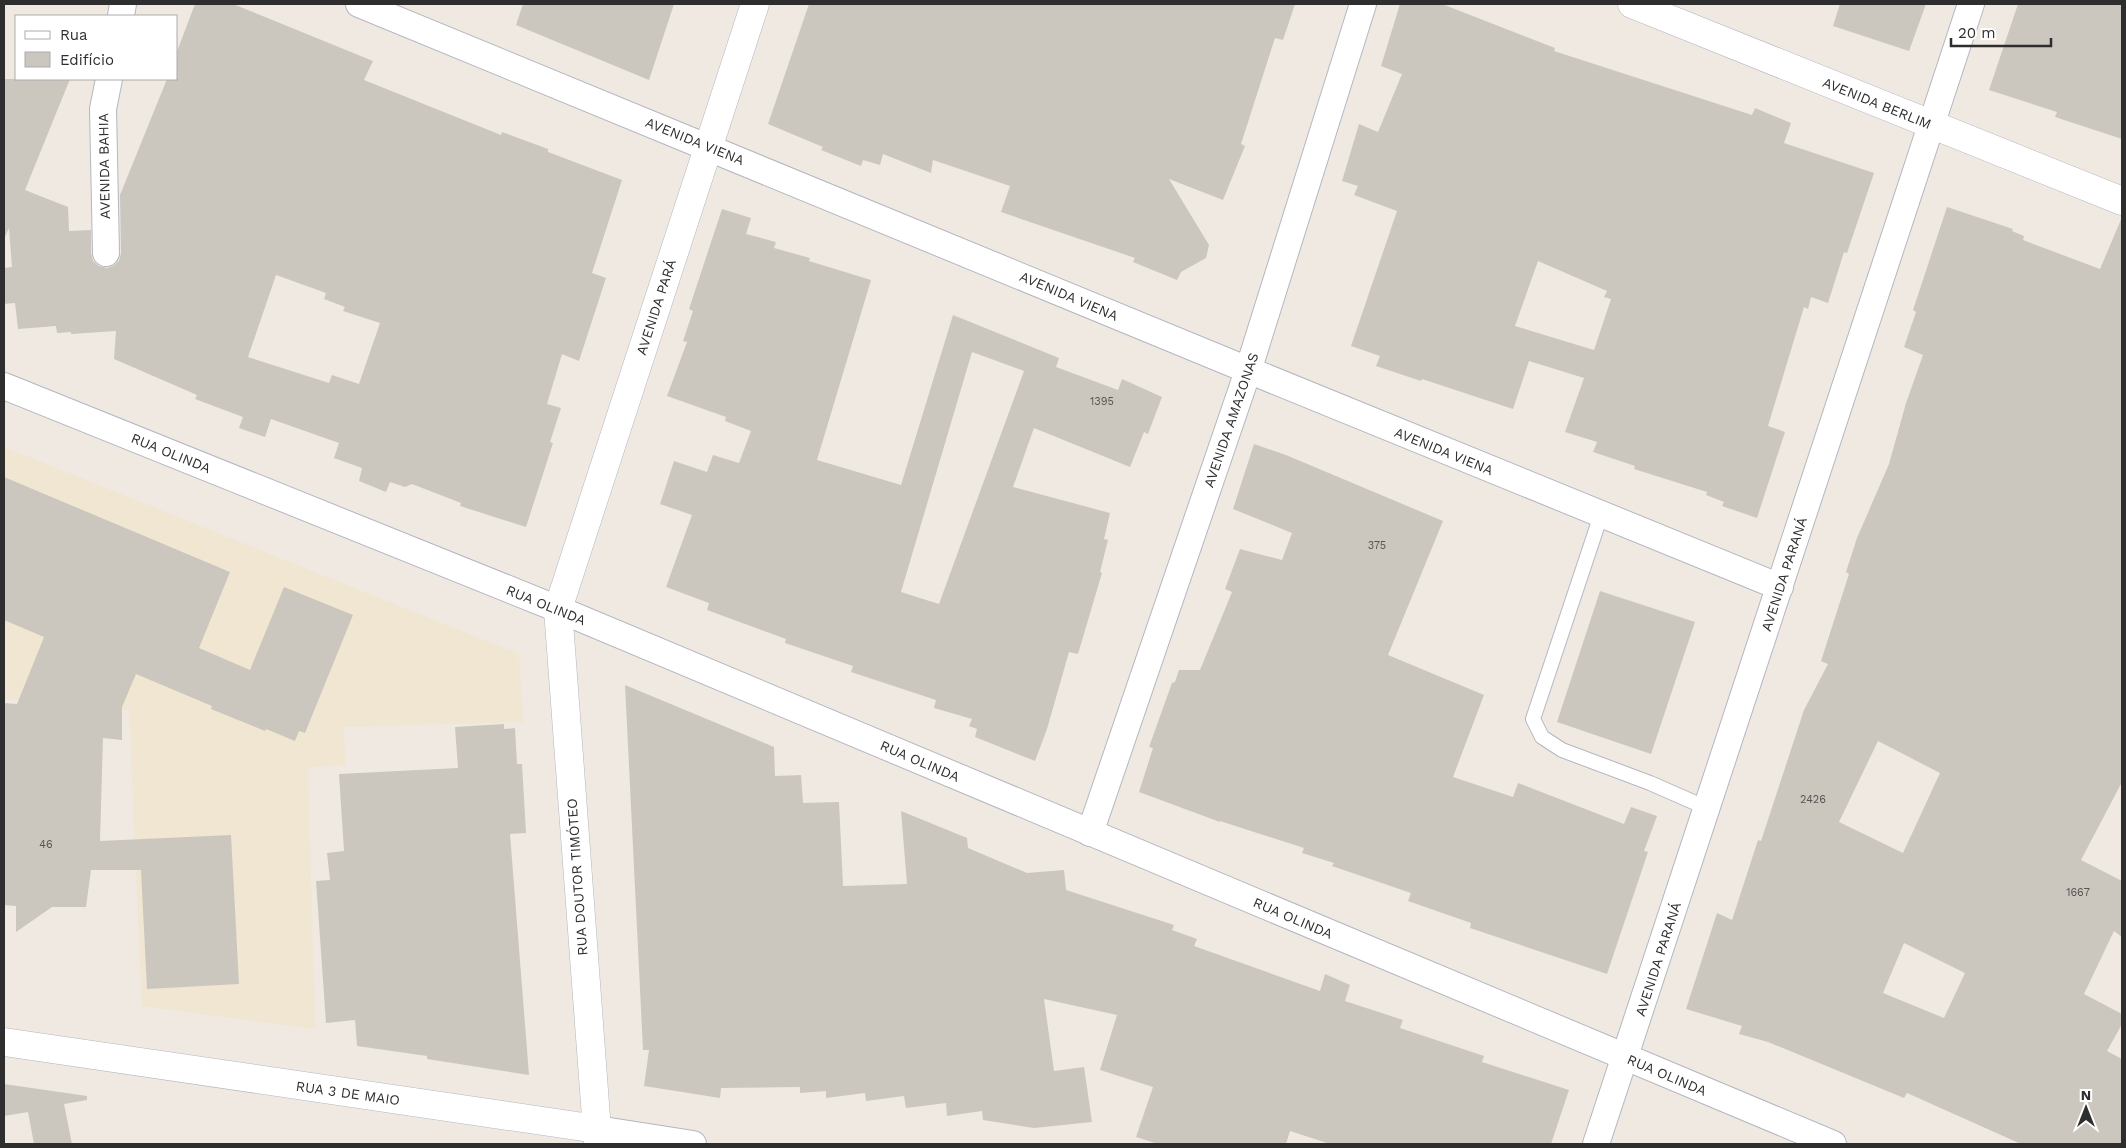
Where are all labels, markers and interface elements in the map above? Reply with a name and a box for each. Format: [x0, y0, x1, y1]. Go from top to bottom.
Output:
legend [15, 15, 178, 80]
scale bar [1951, 15, 2051, 47]
text: 20 m [1958, 24, 1996, 42]
text: Rua [60, 26, 88, 44]
text: Edifício [60, 51, 114, 69]
street label: AVENIDA BERLIM [1820, 74, 1934, 132]
street label: AVENIDA BAHIA [95, 113, 113, 219]
street label: AVENIDA VIENA [643, 114, 747, 168]
street label: AVENIDA PARÁ [633, 257, 679, 357]
street label: AVENIDA VIENA [1017, 268, 1121, 324]
street label: AVENIDA AMAZONAS [1200, 351, 1262, 489]
house number: 1395 [1090, 395, 1114, 408]
street label: AVENIDA VIENA [1392, 424, 1496, 478]
street label: RUA OLINDA [129, 430, 213, 476]
street label: AVENIDA PARANÁ [1758, 515, 1810, 633]
house number: 375 [1368, 539, 1386, 552]
street label: RUA OLINDA [504, 582, 588, 628]
street label: RUA OLINDA [878, 737, 962, 785]
house number: 2426 [1800, 793, 1826, 806]
street label: RUA DOUTOR TIMÓTEO [564, 798, 590, 956]
house number: 46 [39, 838, 53, 851]
house number: 1667 [2066, 886, 2090, 899]
street label: RUA OLINDA [1251, 894, 1335, 942]
street label: AVENIDA PARANÁ [1632, 900, 1684, 1018]
street label: RUA OLINDA [1625, 1051, 1709, 1099]
street label: RUA 3 DE MAIO [295, 1078, 401, 1108]
north arrow [2061, 1083, 2111, 1133]
text: N [2081, 1087, 2091, 1103]

